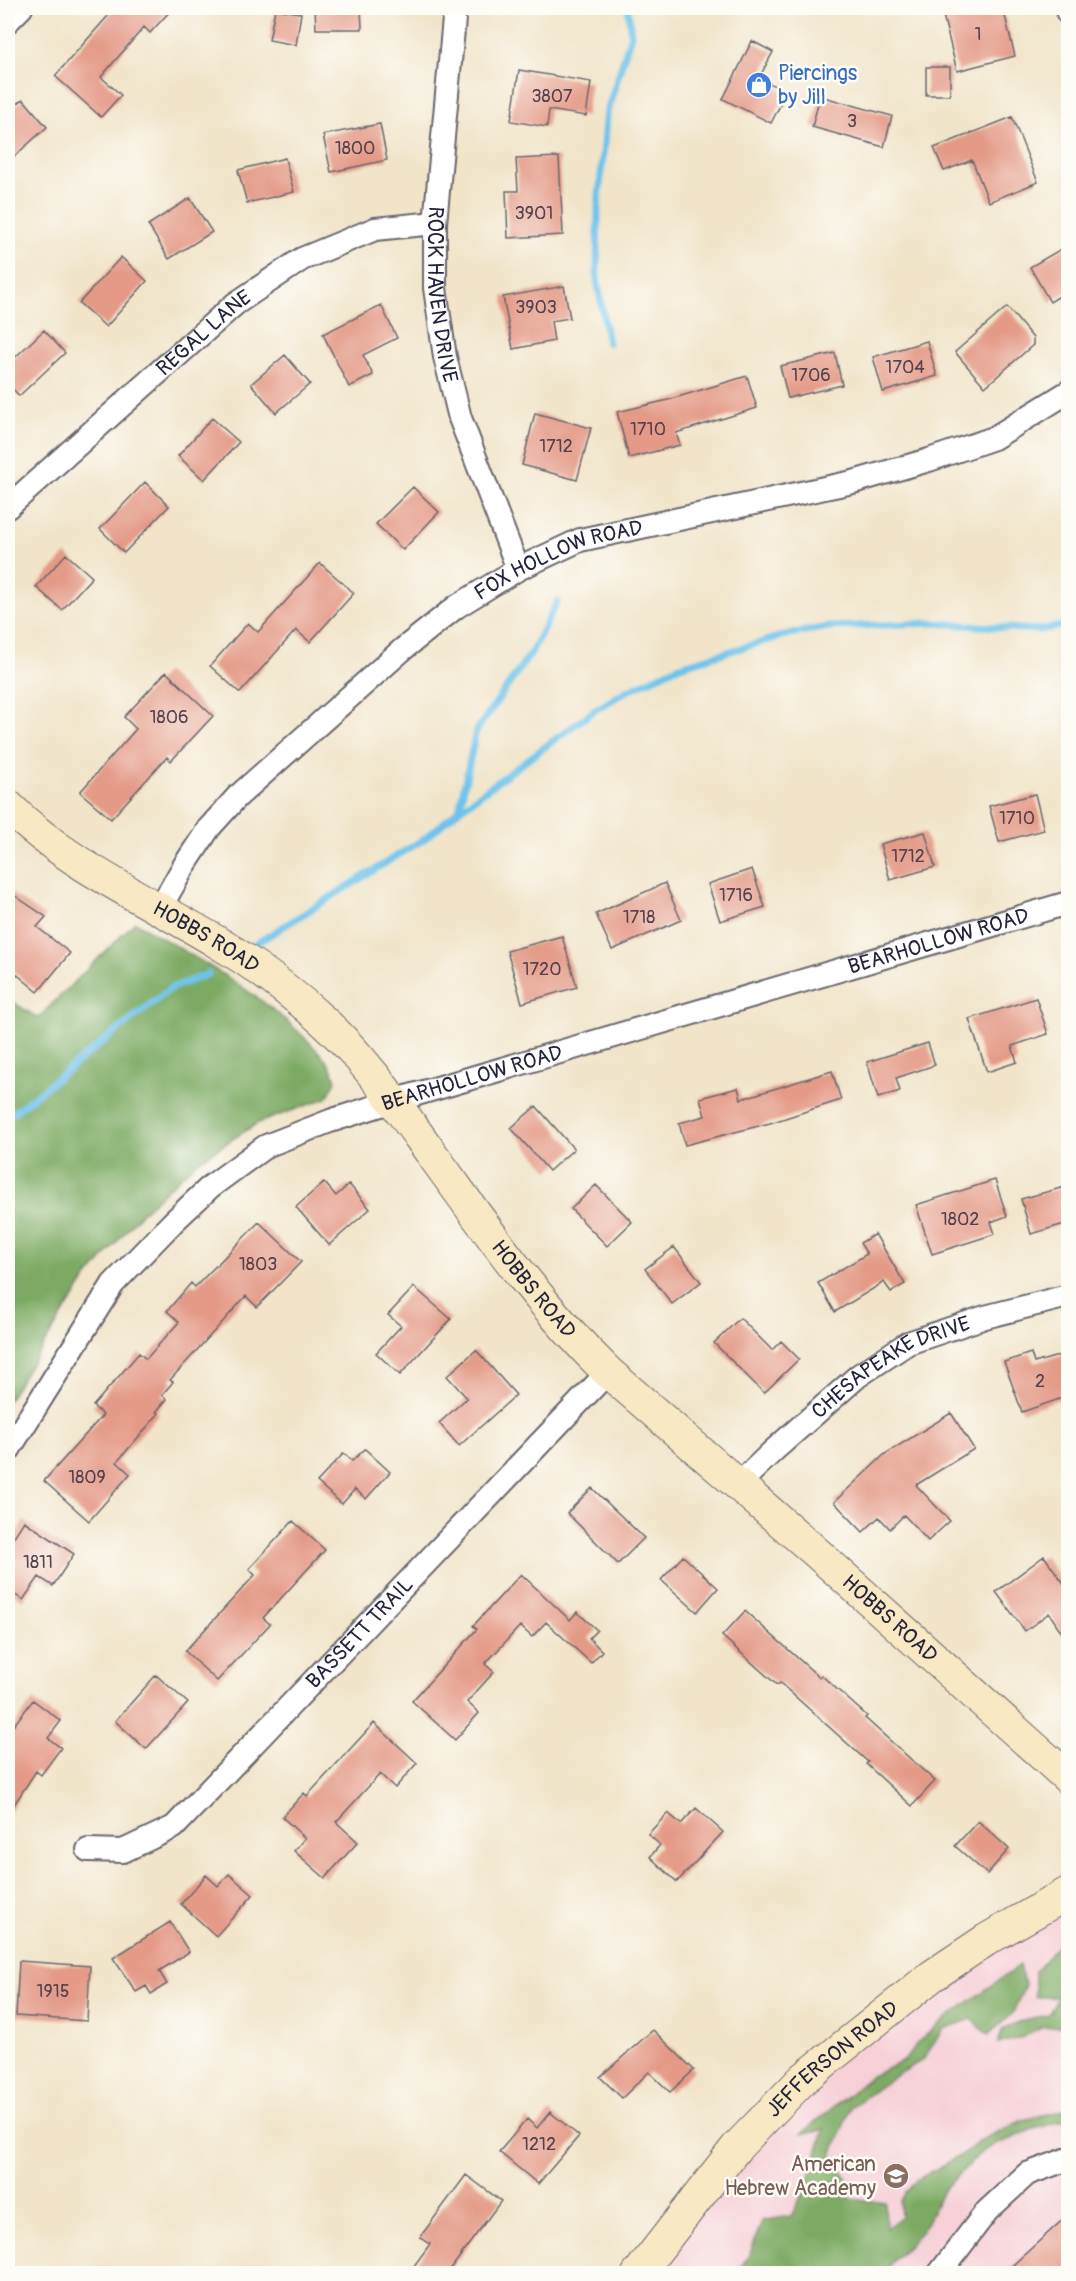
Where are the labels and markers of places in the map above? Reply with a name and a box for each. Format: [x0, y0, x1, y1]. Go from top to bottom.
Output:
place label: Piercings by Jill [778, 60, 858, 111]
shop icon: Piercings by Jill [744, 70, 774, 100]
place label: American Hebrew Academy [724, 2151, 876, 2202]
school or university icon: American Hebrew Academy [881, 2161, 911, 2191]

